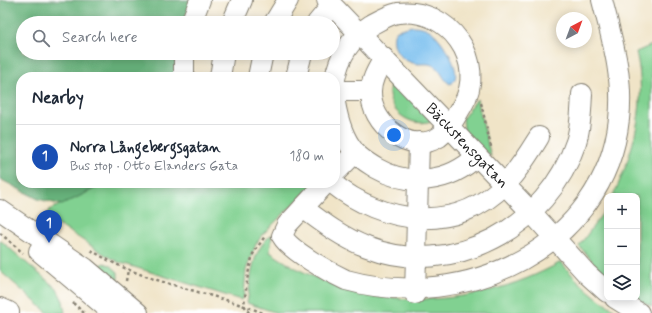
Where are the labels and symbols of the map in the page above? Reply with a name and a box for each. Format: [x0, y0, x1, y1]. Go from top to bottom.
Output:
north arrow [556, 12, 592, 48]
street label: Bäckstensgatan [421, 98, 513, 193]
your location [384, 125, 404, 145]
pin: 1 [36, 210, 62, 243]

